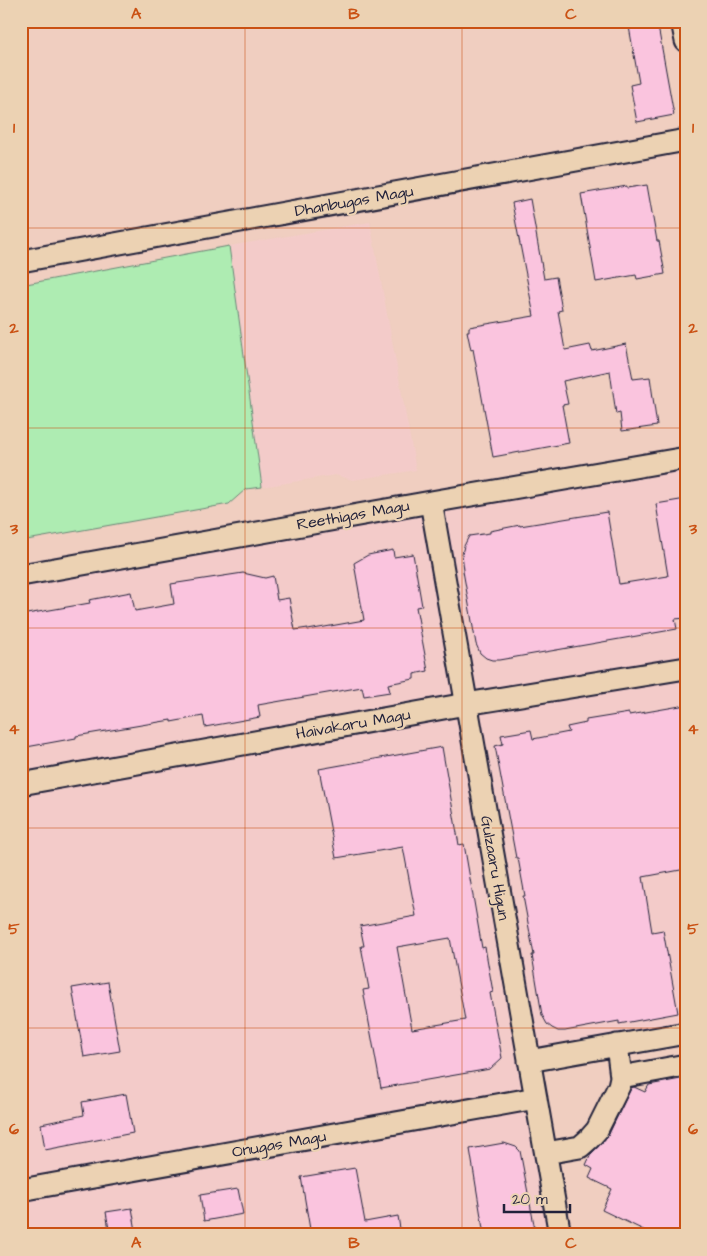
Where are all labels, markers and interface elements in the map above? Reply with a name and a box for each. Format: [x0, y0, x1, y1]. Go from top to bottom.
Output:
text: A [131, 3, 142, 25]
text: B [348, 3, 360, 25]
text: C [565, 3, 577, 25]
text: 1 [13, 117, 16, 139]
text: 1 [692, 117, 695, 139]
street label: Dhanbugas Magu [293, 180, 415, 223]
text: 2 [8, 317, 19, 339]
text: 2 [687, 317, 698, 339]
street label: Reethigas Magu [295, 494, 411, 537]
text: 3 [9, 518, 19, 540]
text: 3 [688, 518, 698, 540]
street label: Haivakaru Magu [294, 703, 412, 746]
text: 4 [9, 718, 20, 740]
text: 4 [688, 718, 699, 740]
street label: Gulzaaru Higun [474, 814, 515, 922]
text: 5 [8, 918, 20, 940]
text: 5 [687, 918, 699, 940]
text: 6 [9, 1118, 19, 1140]
text: 6 [688, 1118, 698, 1140]
street label: Onugas Magu [230, 1125, 328, 1164]
scale bar [504, 1181, 571, 1213]
text: 20 m [512, 1189, 548, 1210]
text: A [131, 1232, 142, 1254]
text: B [348, 1232, 360, 1254]
text: C [565, 1232, 577, 1254]

